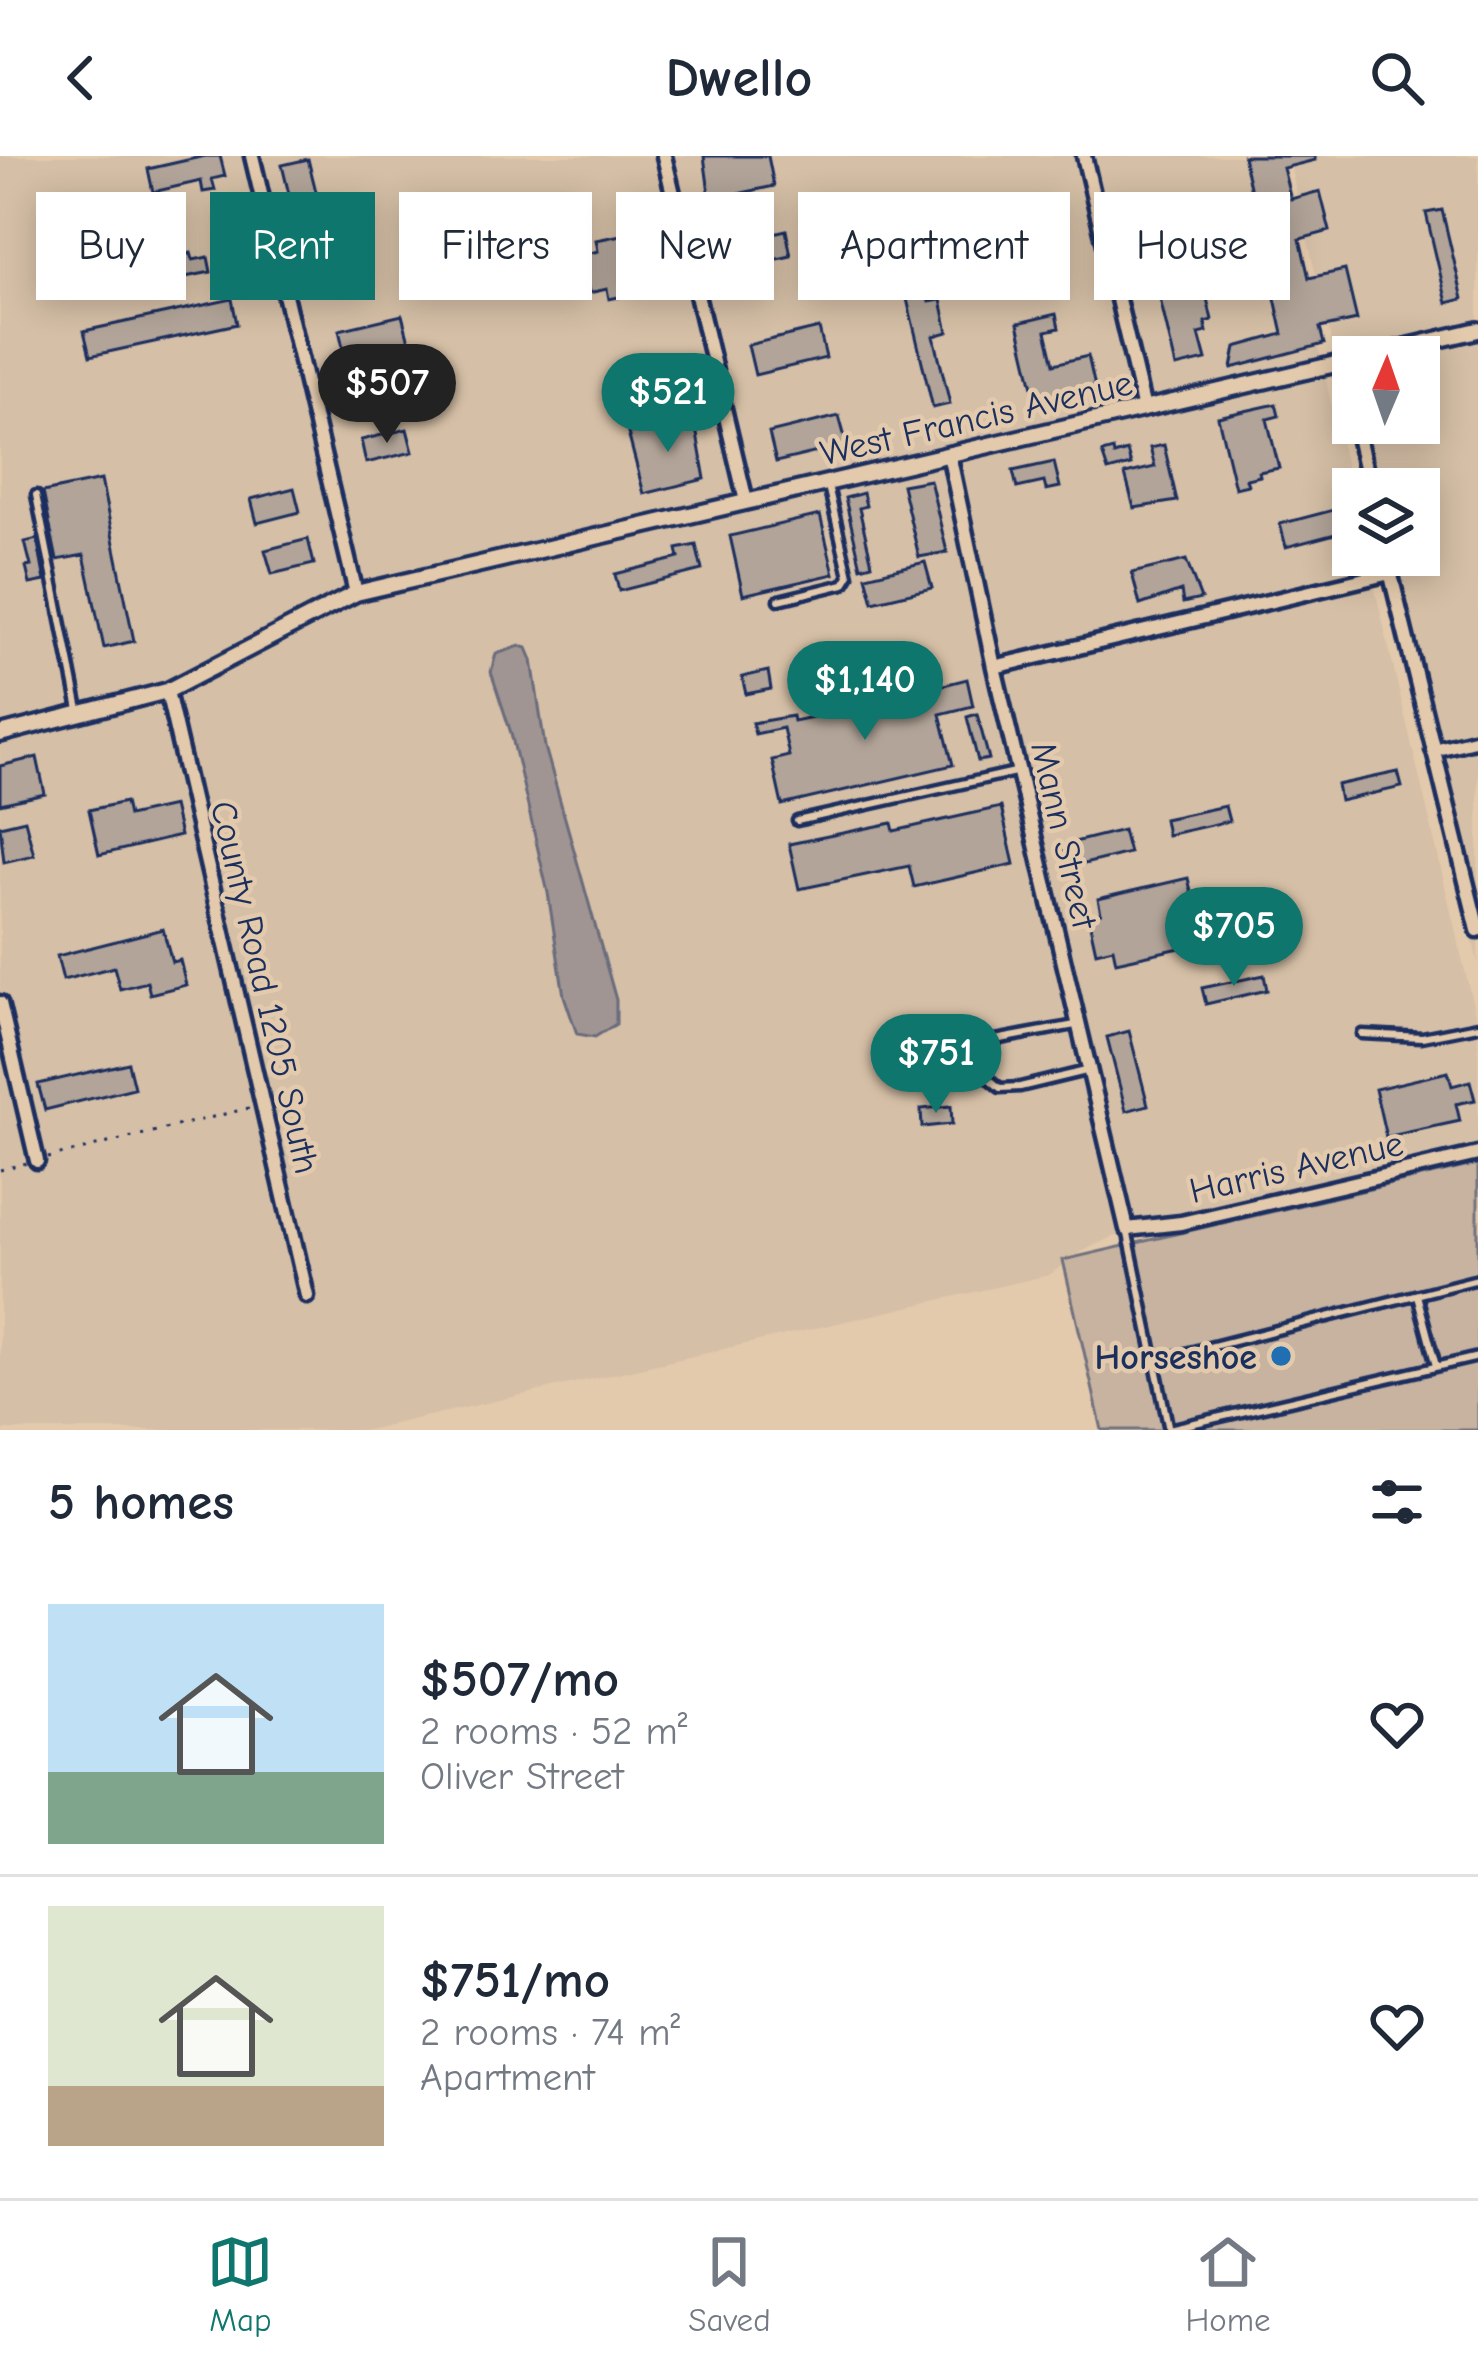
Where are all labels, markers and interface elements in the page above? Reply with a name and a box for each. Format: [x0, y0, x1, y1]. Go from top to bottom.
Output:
icon: back [48, 45, 114, 111]
icon: search [1364, 45, 1430, 111]
text: Dwello [665, 47, 813, 110]
chip: Buy [36, 192, 186, 300]
chip: Rent [210, 192, 375, 300]
chip: Filters [399, 192, 592, 300]
chip: New [616, 192, 774, 300]
chip: Apartment [798, 192, 1070, 300]
chip: House [1094, 192, 1290, 300]
north arrow [1332, 336, 1440, 444]
map controls [1332, 336, 1440, 576]
pin: $507 [316, 344, 458, 446]
pin: $521 [597, 353, 739, 455]
text: $507 [345, 360, 429, 405]
street label: West Francis Avenue [816, 363, 1136, 474]
text: $521 [629, 369, 707, 414]
button: layers [1332, 468, 1440, 576]
pin: $1,140 [767, 641, 963, 743]
text: $1,140 [814, 657, 916, 702]
street label: Mann Street [1022, 738, 1105, 935]
street label: County Road 1205 South [202, 797, 327, 1178]
pin: $705 [1163, 887, 1305, 989]
text: $705 [1192, 903, 1276, 948]
pin: $751 [865, 1014, 1007, 1116]
text: $751 [897, 1030, 975, 1075]
street label: Harris Avenue [1186, 1123, 1407, 1212]
place label: Horseshoe [1095, 1337, 1257, 1378]
marker: Horseshoe [1268, 1343, 1294, 1369]
icon: filters [1364, 1469, 1430, 1535]
text: 5 homes [48, 1473, 234, 1532]
text: $507/mo [420, 1650, 619, 1709]
icon: home [144, 1652, 288, 1796]
icon: heart [1364, 1691, 1430, 1757]
text: 2 rooms · 52 m² [420, 1709, 687, 1754]
text: Oliver Street [420, 1754, 624, 1799]
text: $751/mo [420, 1951, 610, 2010]
icon: home [144, 1954, 288, 2098]
icon: heart [1364, 1993, 1430, 2059]
text: 2 rooms · 74 m² [420, 2010, 680, 2055]
text: Apartment [420, 2055, 595, 2100]
tab: Map [207, 2229, 273, 2339]
tab: Saved [688, 2229, 771, 2339]
tab: Home [1185, 2229, 1271, 2339]

